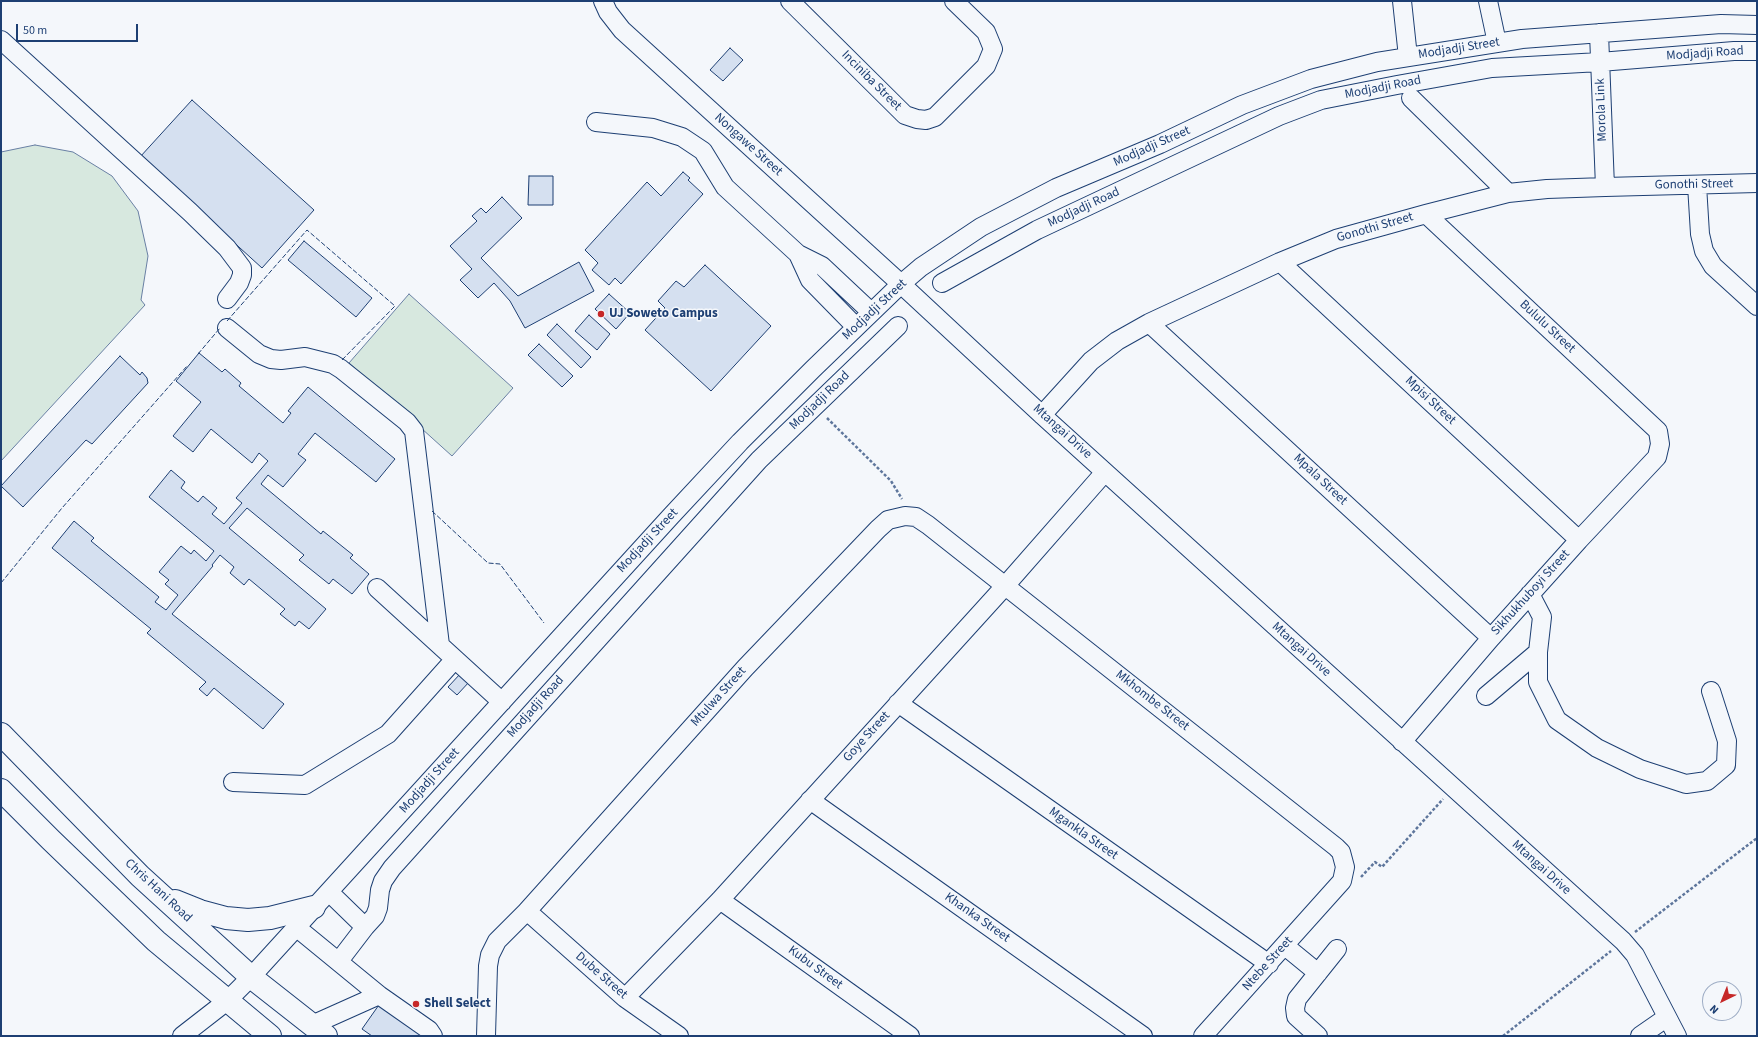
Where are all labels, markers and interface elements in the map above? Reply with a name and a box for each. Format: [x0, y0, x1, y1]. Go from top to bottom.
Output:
scale bar [18, 16, 140, 42]
text: 50 m [23, 22, 47, 39]
street label: Modjadji Street [1417, 35, 1501, 63]
street label: Modjadji Road [1666, 44, 1744, 64]
street label: Inciniba Street [838, 48, 904, 114]
street label: Modjadji Road [1343, 73, 1423, 103]
street label: Morola Link [1593, 78, 1611, 142]
street label: Nongawe Street [711, 110, 785, 180]
street label: Modjadji Street [1111, 123, 1193, 171]
street label: Gonothi Street [1654, 177, 1734, 193]
street label: Modjadji Road [1046, 185, 1122, 231]
street label: Gonothi Street [1335, 210, 1415, 246]
street label: Modjadji Street [840, 276, 910, 344]
street label: Bululu Street [1516, 297, 1578, 357]
place label: UJ Soweto Campus [609, 306, 718, 322]
marker: UJ Soweto Campus [596, 309, 606, 319]
street label: Modjadji Road [787, 368, 853, 434]
street label: Mpisi Street [1401, 374, 1459, 428]
street label: Mtangai Drive [1029, 401, 1095, 463]
street label: Mpala Street [1290, 451, 1350, 509]
street label: Modjadji Street [614, 506, 682, 576]
street label: Sikhukhuboyi Street [1488, 547, 1574, 639]
street label: Mtangai Drive [1268, 619, 1334, 681]
street label: Mtulwa Street [688, 664, 750, 730]
street label: Mkhombe Street [1112, 667, 1192, 735]
street label: Modjadji Road [504, 673, 568, 741]
street label: Goye Street [840, 708, 894, 766]
street label: Modjadji Street [397, 745, 463, 817]
street label: Mgankla Street [1045, 804, 1121, 864]
street label: Mtangai Drive [1508, 837, 1574, 899]
street label: Chris Hani Road [121, 856, 195, 926]
street label: Khanka Street [941, 890, 1013, 946]
street label: Ntebe Street [1239, 934, 1297, 994]
street label: Kubu Street [785, 943, 845, 993]
street label: Dube Street [572, 949, 630, 1003]
north arrow [1702, 981, 1742, 1021]
place label: Shell Select [424, 996, 491, 1012]
marker: Shell Select [411, 999, 421, 1009]
text: N [1706, 1001, 1722, 1017]

